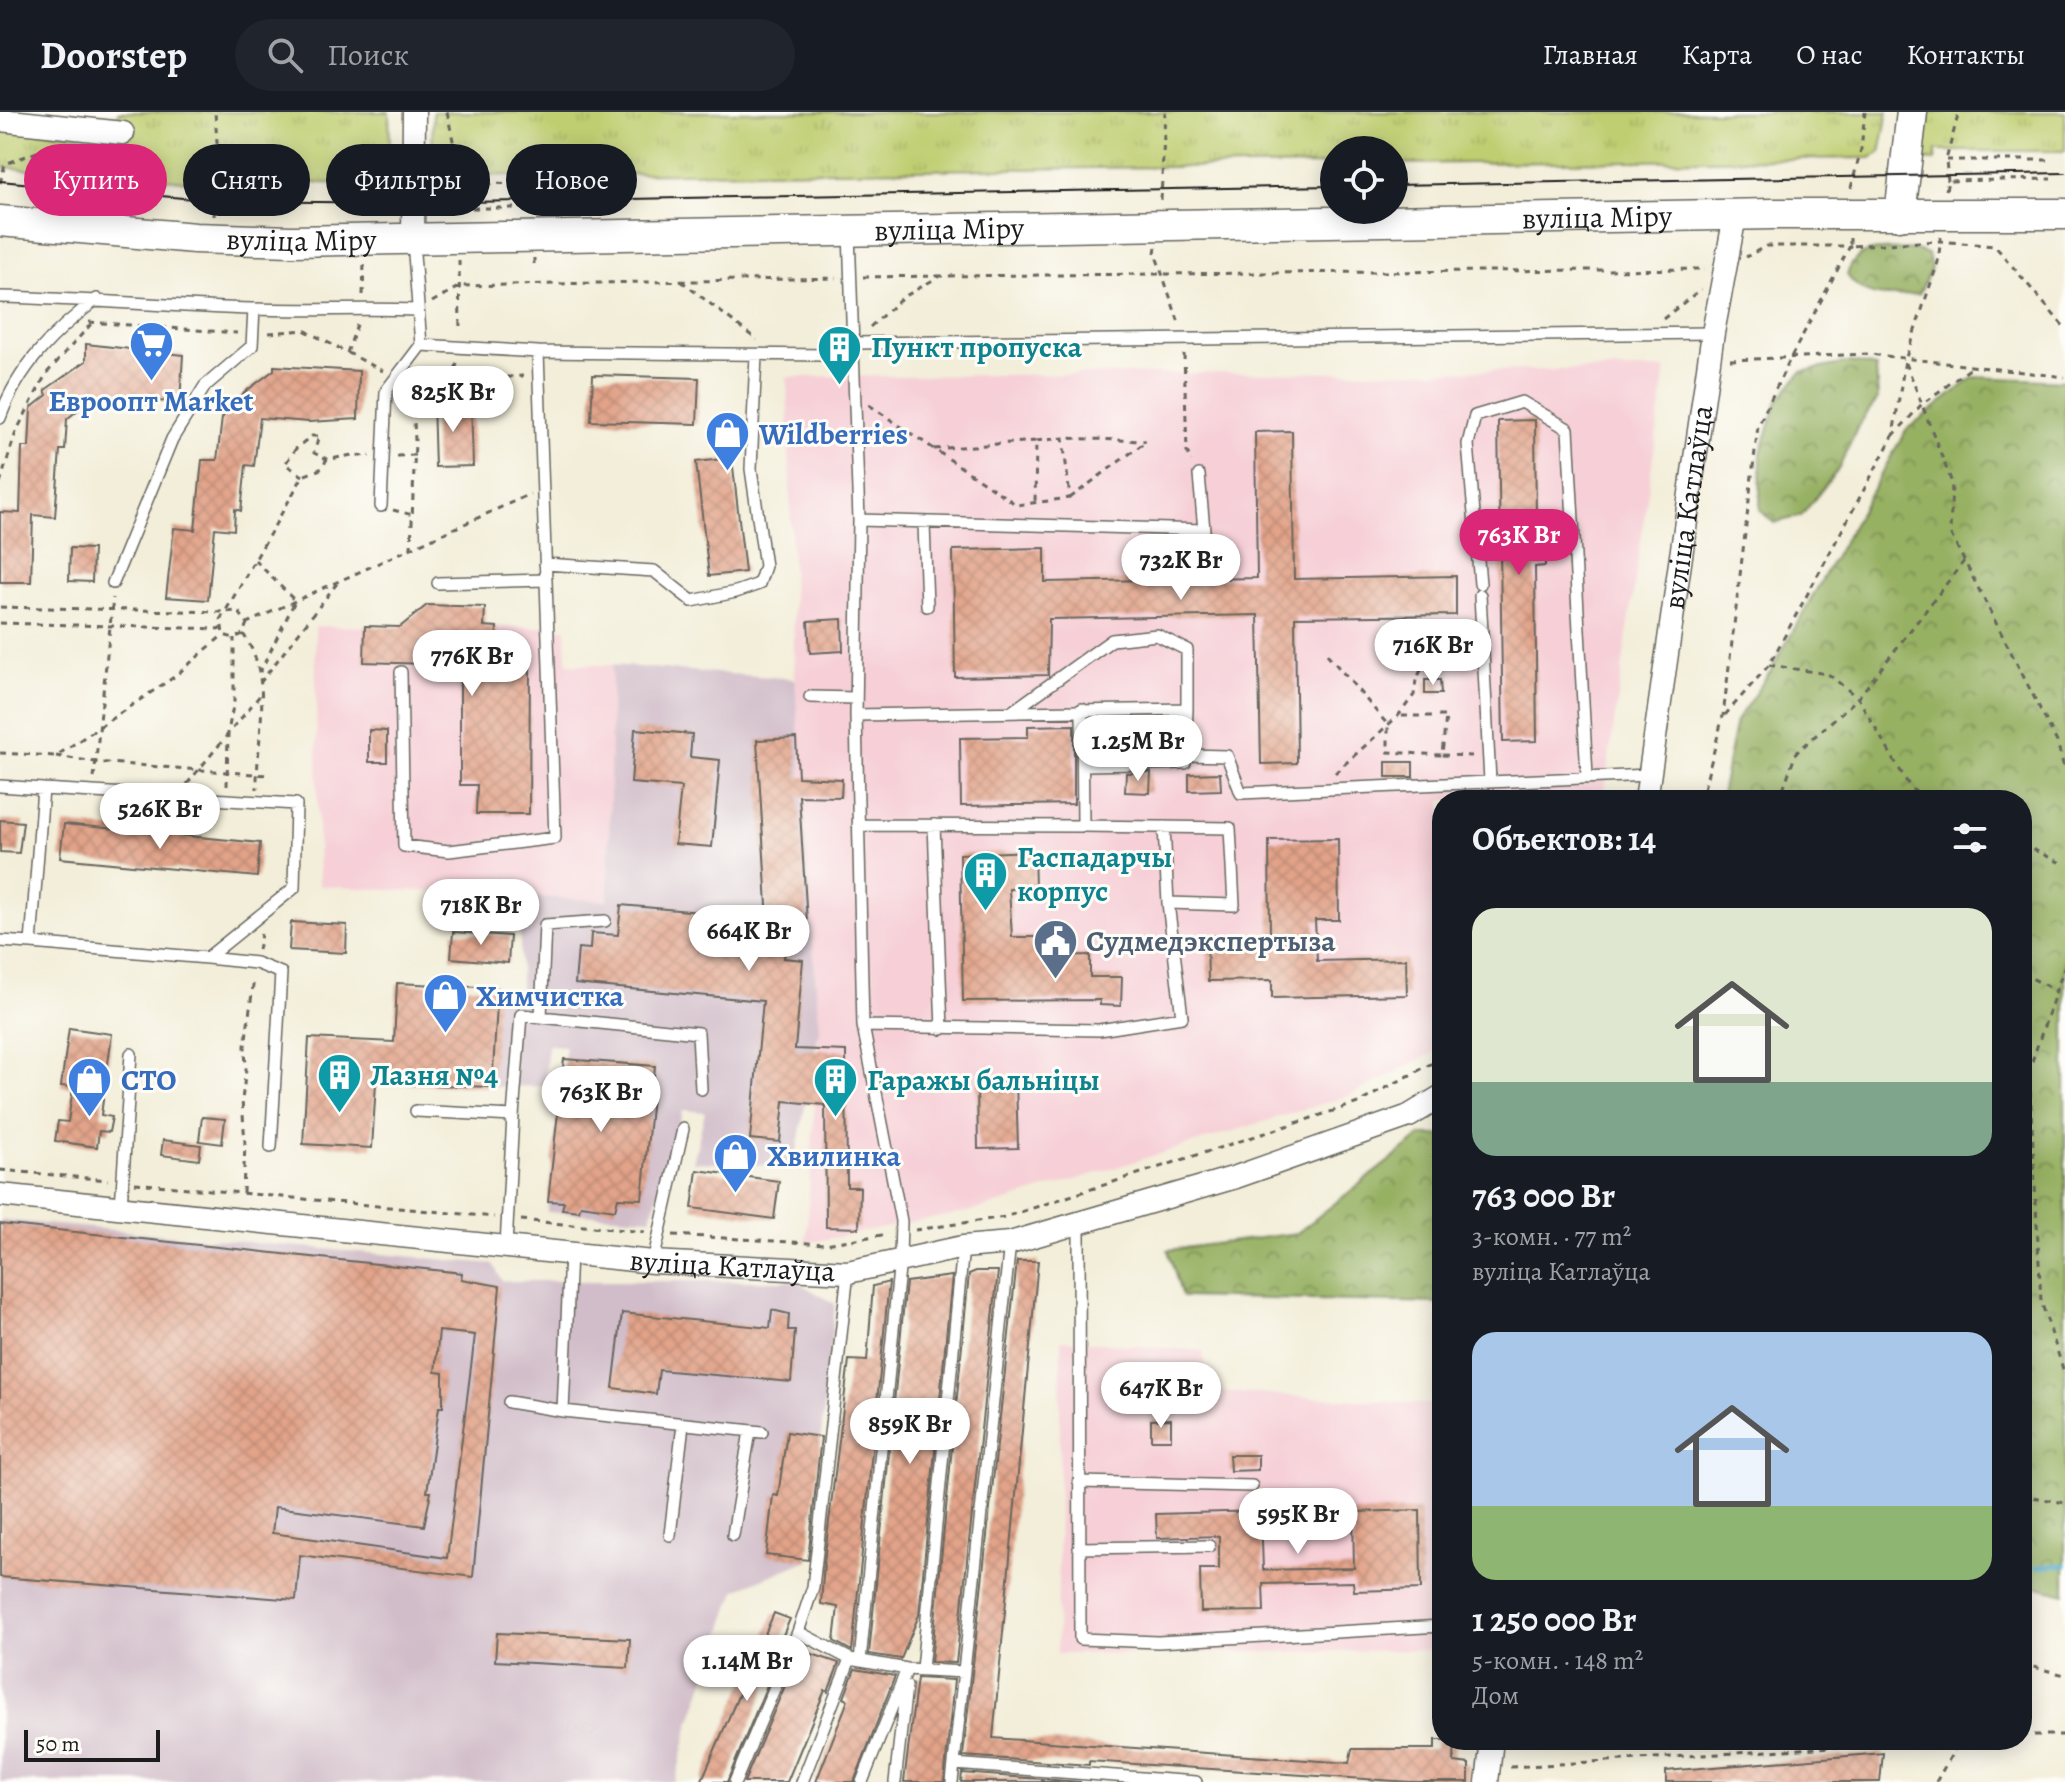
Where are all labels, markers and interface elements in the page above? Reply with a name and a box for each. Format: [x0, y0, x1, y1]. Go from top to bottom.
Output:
search box [235, 19, 795, 91]
text: Doorstep [40, 29, 187, 81]
icon: search [263, 33, 307, 77]
text: Поиск [327, 35, 409, 75]
text: Главная [1542, 36, 1638, 74]
text: Карта [1682, 36, 1752, 74]
text: О нас [1796, 36, 1863, 74]
text: Контакты [1907, 36, 2025, 74]
map controls [1320, 136, 1408, 224]
button: locate [1320, 136, 1408, 224]
chip: Купить [24, 144, 167, 216]
chip: Снять [183, 144, 310, 216]
chip: Фильтры [326, 144, 490, 216]
chip: Новое [506, 144, 637, 216]
street label: вуліца Міру [1522, 196, 1673, 239]
street label: вуліца Міру [874, 208, 1025, 250]
street label: вуліца Міру [226, 219, 377, 261]
supermarket icon: Евроопт Market [127, 319, 175, 382]
building icon: Пункт пропуска [816, 323, 864, 386]
place label: Пункт пропуска [871, 327, 1083, 367]
pin: 825K Br [379, 366, 527, 434]
text: 825K Br [411, 374, 495, 409]
place label: Евроопт Market [49, 381, 253, 421]
street label: вуліца Катлаўца [1654, 402, 1722, 612]
shop icon: Wildberries [704, 410, 752, 473]
place label: Wildberries [758, 414, 908, 454]
pin: 763K Br [1445, 509, 1593, 577]
text: 763K Br [1478, 517, 1560, 552]
pin: 732K Br [1107, 534, 1255, 602]
text: 732K Br [1139, 542, 1223, 577]
pin: 716K Br [1359, 619, 1507, 687]
text: 716K Br [1392, 627, 1474, 662]
pin: 776K Br [398, 630, 546, 698]
text: 776K Br [431, 638, 513, 673]
pin: 1.25M Br [1055, 715, 1221, 783]
text: 1.25M Br [1091, 723, 1185, 758]
pin: 526K Br [86, 783, 234, 851]
text: 526K Br [118, 791, 202, 826]
text: Объектов: 14 [1472, 815, 1656, 862]
icon: filters [1948, 816, 1992, 860]
place label: Гаспадарчы корпус [1017, 837, 1173, 911]
building icon: Гаспадарчы корпус [962, 850, 1010, 913]
pin: 718K Br [407, 879, 555, 947]
text: 718K Br [440, 887, 522, 922]
pin: 664K Br [675, 905, 823, 973]
text: 664K Br [707, 913, 791, 948]
public building icon: Судмедэкспертыза [1031, 917, 1079, 980]
place label: Судмедэкспертыза [1086, 921, 1336, 961]
icon: home [1660, 960, 1804, 1104]
shop icon: Химчистка [421, 972, 469, 1035]
place label: Химчистка [476, 976, 625, 1016]
building icon: Лазня №4 [315, 1051, 363, 1114]
place label: Лазня №4 [370, 1055, 498, 1095]
shop icon: СТО [66, 1056, 114, 1119]
building icon: Гаражы бальніцы [812, 1056, 860, 1119]
place label: СТО [121, 1060, 177, 1100]
place label: Гаражы бальніцы [867, 1060, 1100, 1100]
pin: 763K Br [527, 1066, 675, 1134]
text: 763K Br [560, 1074, 642, 1109]
shop icon: Хвилинка [712, 1132, 760, 1195]
place label: Хвилинка [767, 1136, 901, 1176]
text: 763 000 Br [1472, 1172, 1615, 1219]
text: 3-комн. · 77 m² [1472, 1219, 1631, 1254]
street label: вуліца Катлаўца [628, 1240, 837, 1291]
text: вуліца Катлаўца [1472, 1254, 1650, 1289]
pin: 647K Br [1087, 1362, 1235, 1430]
text: 647K Br [1119, 1370, 1203, 1405]
icon: home [1660, 1384, 1804, 1528]
pin: 859K Br [836, 1398, 984, 1466]
text: 859K Br [868, 1406, 952, 1441]
pin: 595K Br [1224, 1488, 1372, 1556]
text: 595K Br [1257, 1496, 1339, 1531]
text: 1 250 000 Br [1472, 1596, 1636, 1643]
pin: 1.14M Br [664, 1635, 830, 1703]
text: 1.14M Br [701, 1643, 793, 1678]
text: 5-комн. · 148 m² [1472, 1643, 1643, 1678]
text: Дом [1472, 1678, 1519, 1713]
scale bar [24, 1726, 160, 1762]
text: 50 m [36, 1729, 80, 1759]

